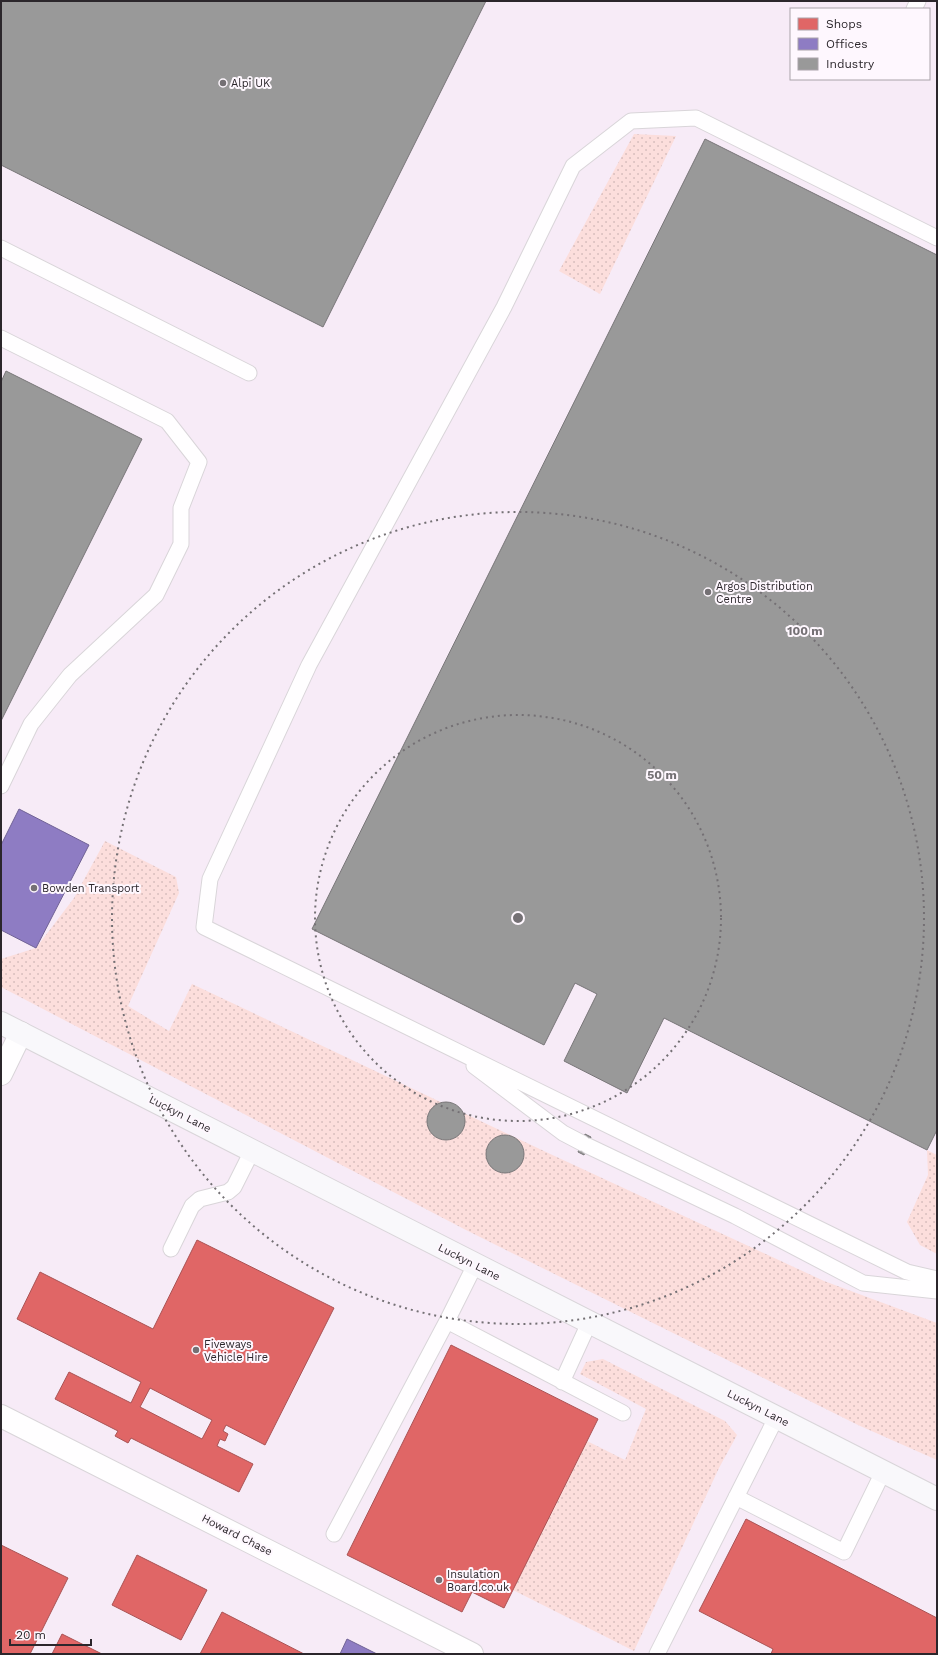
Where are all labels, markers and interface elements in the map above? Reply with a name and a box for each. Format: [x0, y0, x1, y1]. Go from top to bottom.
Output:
legend [790, 8, 930, 80]
text: Shops [826, 17, 862, 31]
text: Offices [826, 37, 868, 51]
text: Industry [826, 57, 875, 71]
place label: Alpi UK [231, 77, 270, 90]
marker: Alpi UK [218, 78, 228, 88]
place label: Argos Distribution Centre [716, 580, 813, 606]
marker: Argos Distribution Centre [703, 587, 713, 597]
text: 100 m [787, 624, 823, 638]
text: 50 m [647, 768, 677, 782]
place label: Bowden Transport [42, 882, 140, 895]
marker: Bowden Transport [29, 883, 39, 893]
centre of rings [511, 911, 525, 925]
street label: Luckyn Lane [147, 1093, 213, 1135]
street label: Luckyn Lane [436, 1241, 502, 1283]
place label: Fiveways Vehicle Hire [204, 1338, 268, 1364]
marker: Fiveways Vehicle Hire [191, 1345, 201, 1355]
street label: Luckyn Lane [725, 1387, 791, 1429]
street label: Howard Chase [200, 1512, 274, 1558]
place label: Insulation Board.co.uk [447, 1568, 509, 1594]
marker: Insulation Board.co.uk [434, 1575, 444, 1585]
scale bar [10, 1621, 91, 1647]
text: 20 m [16, 1628, 46, 1642]

